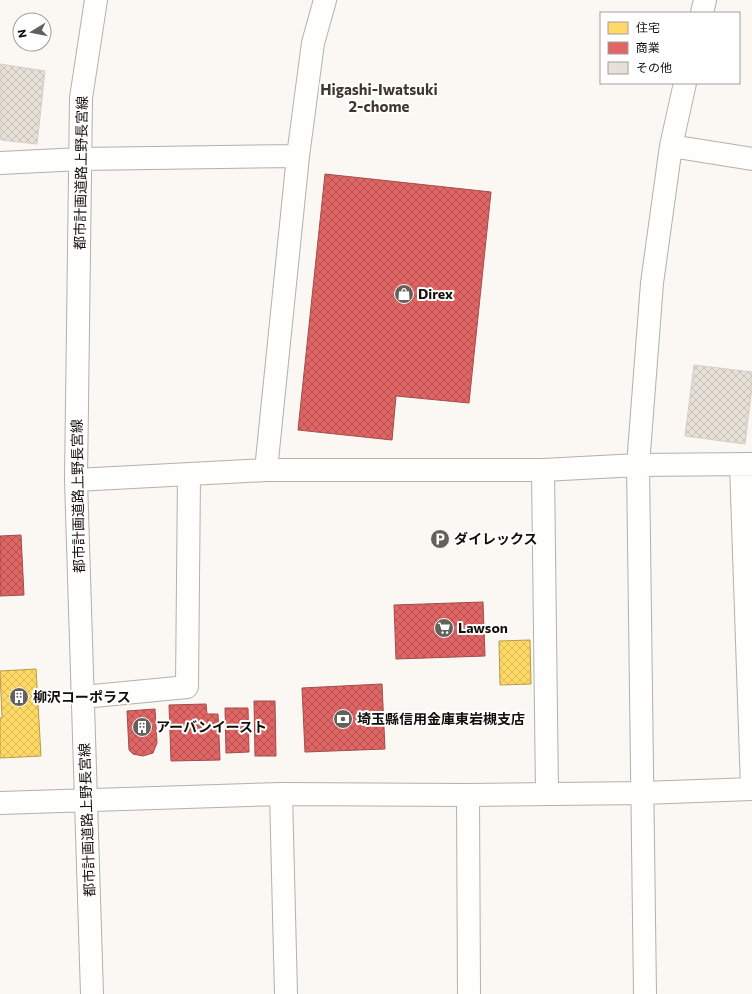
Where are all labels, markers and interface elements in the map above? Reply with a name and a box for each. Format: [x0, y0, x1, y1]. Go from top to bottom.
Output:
north arrow [12, 12, 52, 52]
legend [600, 12, 740, 84]
text: 住宅 [636, 20, 660, 34]
text: N [15, 29, 29, 39]
text: 商業 [636, 40, 660, 54]
text: その他 [636, 60, 672, 74]
district label: Higashi-Iwatsuki 2-chome [320, 80, 438, 115]
street label: 都市計画道路上野長宮線 [71, 96, 90, 250]
shop icon: Direx [393, 283, 415, 305]
place label: Direx [418, 285, 453, 302]
street label: 都市計画道路上野長宮線 [68, 419, 87, 573]
parking icon: ダイレックス [429, 528, 451, 550]
place label: ダイレックス [454, 530, 538, 547]
supermarket icon: Lawson [433, 617, 455, 639]
place label: Lawson [458, 619, 508, 636]
building icon: 柳沢コーポラス [8, 686, 30, 708]
place label: 柳沢コーポラス [33, 688, 131, 705]
bank icon: 埼玉縣信用金庫東岩槻支店 [332, 708, 354, 730]
place label: 埼玉縣信用金庫東岩槻支店 [357, 710, 525, 727]
building icon: アーバンイースト [131, 716, 153, 738]
place label: アーバンイースト [156, 718, 267, 735]
street label: 都市計画道路上野長宮線 [75, 743, 98, 897]

